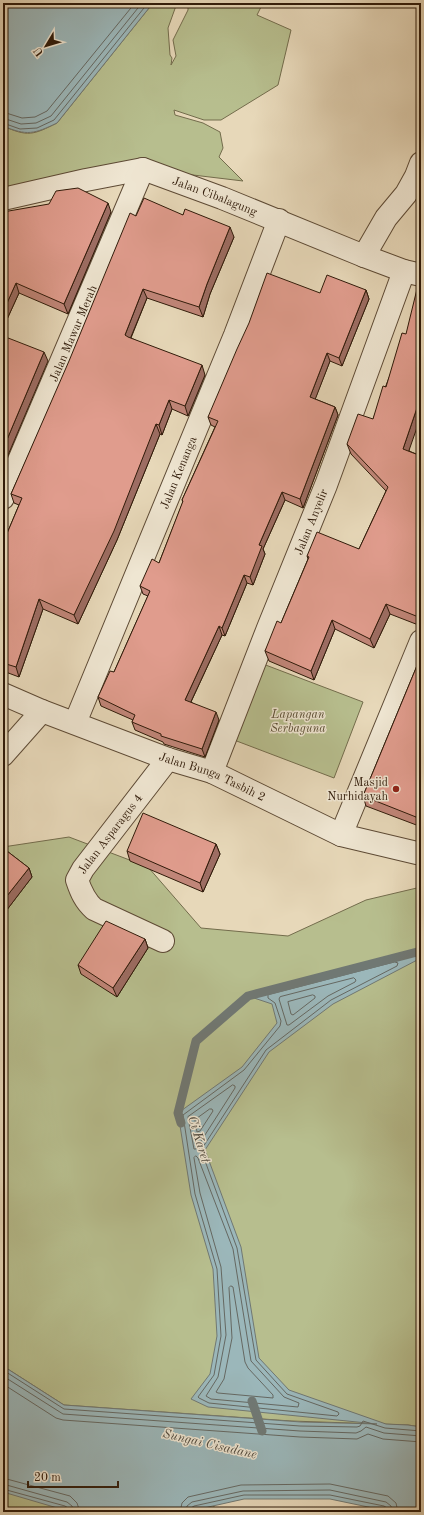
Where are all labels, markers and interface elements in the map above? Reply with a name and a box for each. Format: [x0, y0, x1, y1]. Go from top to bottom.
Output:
north arrow [26, 26, 66, 66]
text: U [32, 44, 46, 58]
street label: Jalan Cibalagung [170, 175, 259, 219]
street label: Jalan Mawar Merah [48, 283, 100, 384]
street label: Jalan Kenanga [159, 435, 200, 511]
street label: Jalan Anyelir [293, 488, 331, 557]
park label: Lapangan Serbaguna [270, 709, 326, 735]
street label: Jalan Bunga Tasbih 2 [157, 751, 267, 804]
place label: Masjid Nurhidayah [327, 777, 388, 803]
marker: Masjid Nurhidayah [391, 784, 401, 794]
street label: Jalan Asparagus 4 [77, 792, 145, 876]
water label: Ci Karet [185, 1114, 212, 1165]
water label: Sungai Cisadane [161, 1427, 258, 1462]
scale bar [28, 1463, 118, 1489]
text: 20 m [34, 1472, 61, 1484]

